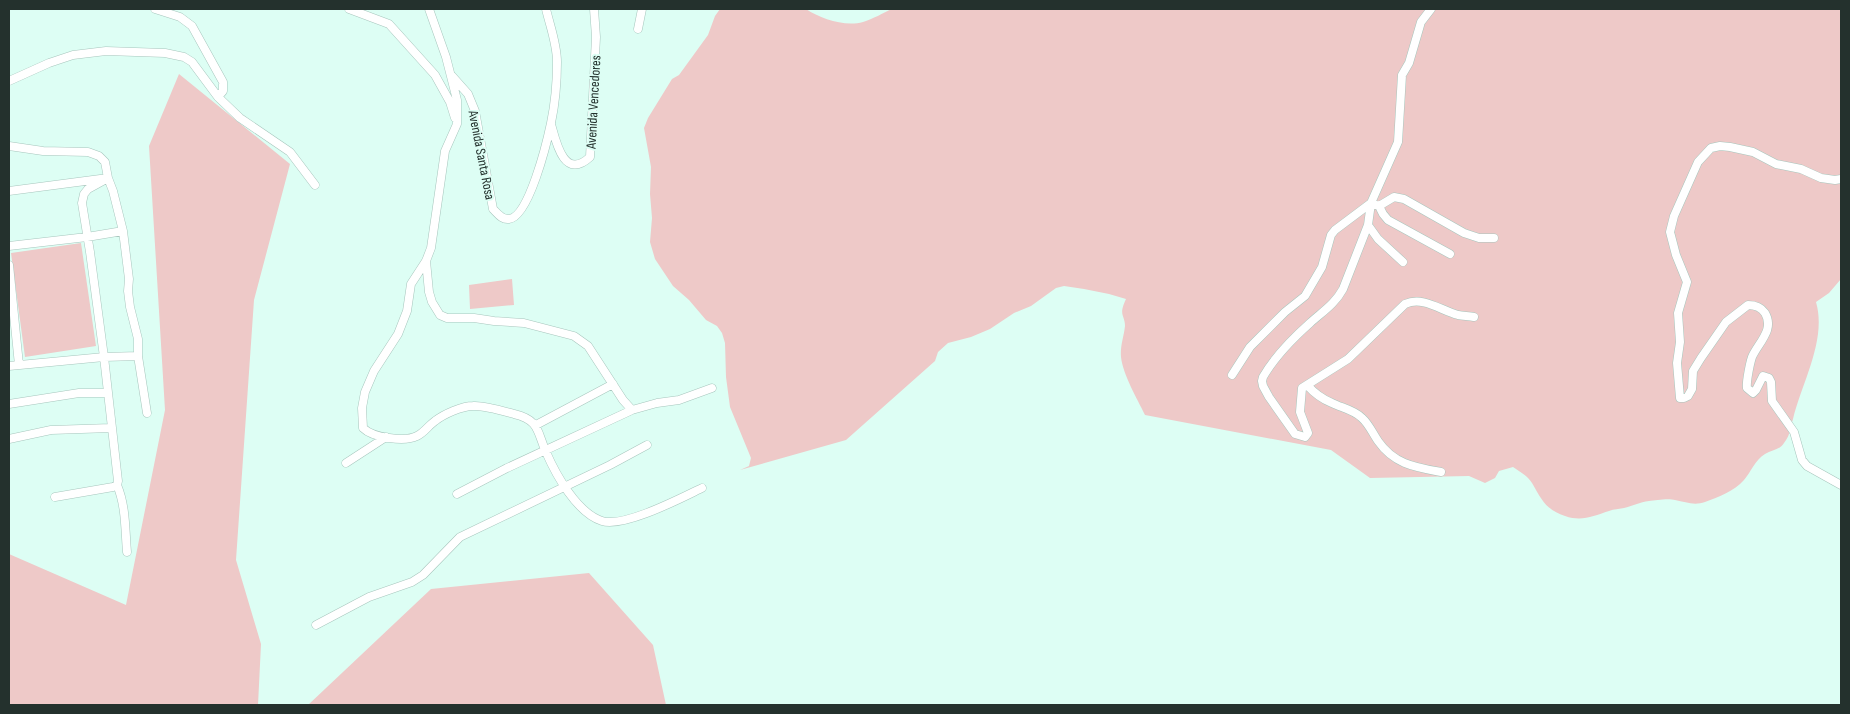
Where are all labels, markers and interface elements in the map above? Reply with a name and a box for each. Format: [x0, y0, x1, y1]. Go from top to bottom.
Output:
street label: Avenida Vencedores [583, 55, 604, 150]
street label: Avenida Santa Rosa [464, 108, 498, 201]

